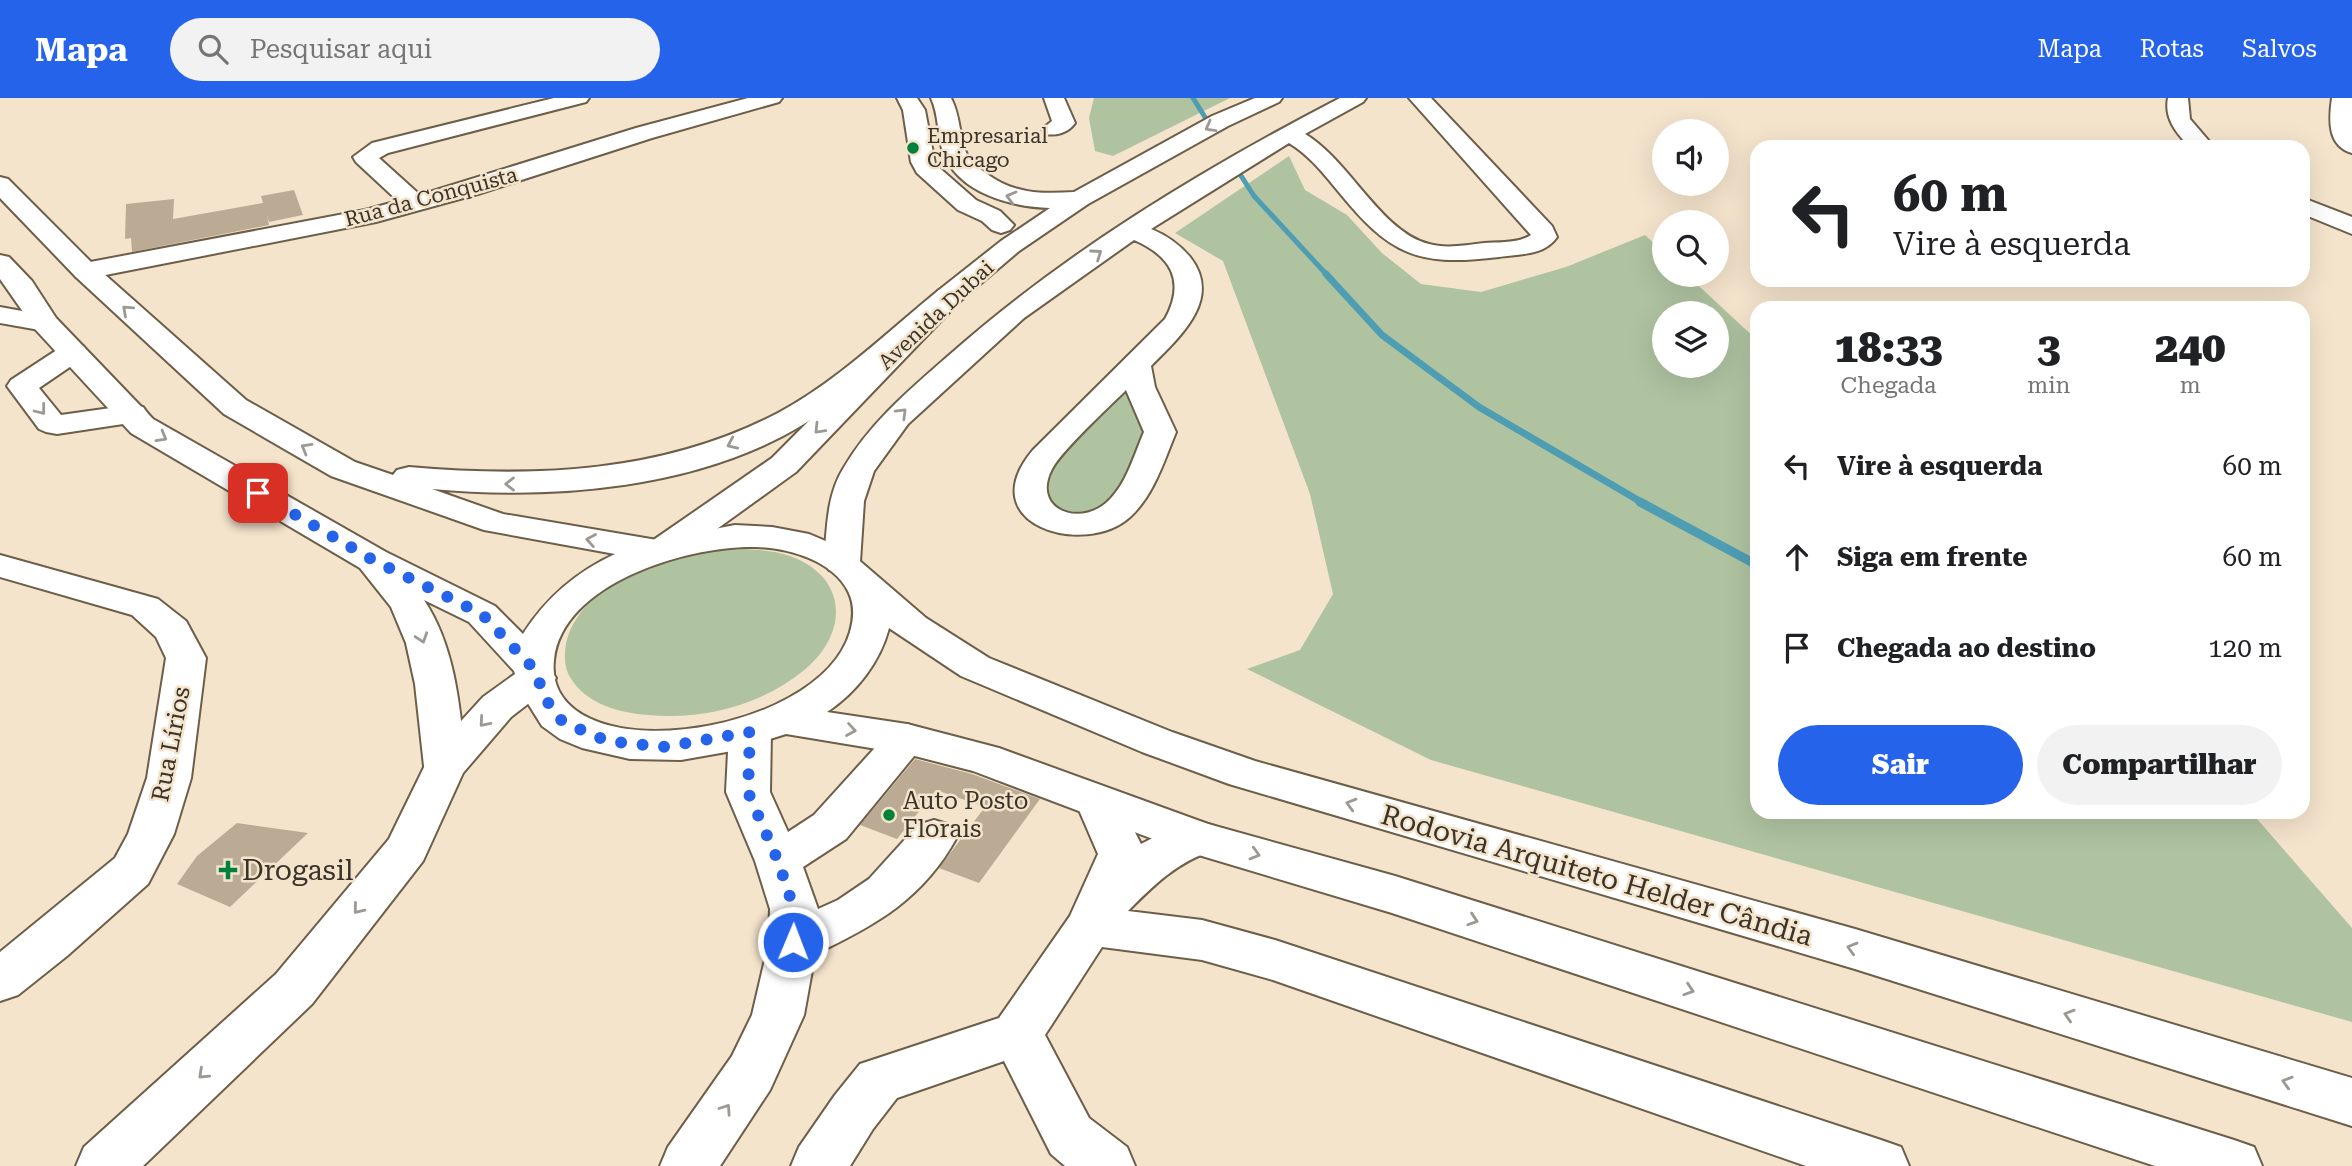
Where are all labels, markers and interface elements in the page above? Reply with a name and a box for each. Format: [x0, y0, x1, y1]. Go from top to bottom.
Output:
search box [170, 18, 660, 81]
text: Mapa [35, 30, 128, 69]
icon: search [194, 30, 232, 68]
text: Pesquisar aqui [250, 34, 432, 64]
text: Mapa [2038, 35, 2102, 63]
text: Rotas [2140, 35, 2204, 63]
text: Salvos [2242, 35, 2317, 63]
one-way arrow [1205, 119, 1217, 132]
map controls [1652, 119, 1729, 378]
button: sound [1652, 119, 1729, 196]
place label: Empresarial Chicago [927, 124, 1048, 172]
marker: Empresarial Chicago [905, 140, 921, 156]
street label: Rua da Conquista [342, 162, 521, 232]
text: 60 m [1893, 166, 2008, 223]
icon: left [1778, 168, 1869, 259]
one-way arrow [1005, 191, 1017, 205]
button: search [1652, 210, 1729, 287]
text: Vire à esquerda [1893, 225, 2131, 263]
one-way arrow [1089, 250, 1102, 262]
street label: Avenida Dubai [874, 255, 999, 374]
button: layers [1652, 301, 1729, 378]
one-way arrow [122, 305, 135, 318]
text: 18:33 [1835, 323, 1943, 372]
text: 3 [2037, 323, 2061, 372]
text: 240 [2155, 323, 2225, 372]
text: Chegada [1841, 372, 1937, 399]
text: min [2027, 372, 2070, 399]
text: m [2180, 372, 2201, 399]
one-way arrow [32, 403, 45, 415]
one-way arrow [893, 408, 906, 421]
one-way arrow [815, 420, 828, 433]
one-way arrow [155, 429, 168, 442]
one-way arrow [727, 436, 740, 450]
one-way arrow [301, 443, 314, 456]
icon: left [1778, 447, 1816, 485]
text: Vire à esquerda [1837, 451, 2042, 481]
text: 60 m [2223, 451, 2282, 481]
pin [228, 463, 288, 523]
icon: arrive [239, 474, 277, 512]
one-way arrow [504, 476, 515, 492]
one-way arrow [585, 533, 597, 548]
icon: ahead [1778, 538, 1816, 576]
text: Siga em frente [1837, 542, 2027, 572]
text: 60 m [2223, 542, 2282, 572]
icon: arrive [1778, 629, 1816, 667]
one-way arrow [413, 631, 428, 643]
text: Chegada ao destino [1837, 633, 2096, 663]
text: 120 m [2208, 633, 2282, 663]
street label: Rua Lírios [146, 684, 196, 804]
one-way arrow [480, 714, 492, 727]
one-way arrow [846, 722, 857, 737]
button: Sair [1778, 725, 2023, 805]
button: Compartilhar [2037, 725, 2282, 805]
place label: Auto Posto Florais [903, 787, 1029, 843]
one-way arrow [1345, 798, 1357, 812]
street label: Rodovia Arquiteto Helder Cândia [1377, 798, 1816, 953]
marker: Auto Posto Florais [881, 807, 897, 823]
one-way arrow [1249, 846, 1261, 861]
place label: Drogasil [242, 854, 354, 887]
marker: Drogasil [220, 862, 236, 878]
one-way arrow [354, 901, 366, 914]
position arrow [756, 905, 830, 979]
one-way arrow [1466, 912, 1479, 926]
one-way arrow [1846, 941, 1858, 956]
one-way arrow [1683, 982, 1695, 996]
one-way arrow [2064, 1008, 2076, 1023]
one-way arrow [198, 1066, 211, 1079]
one-way arrow [2281, 1075, 2293, 1090]
one-way arrow [718, 1104, 731, 1117]

